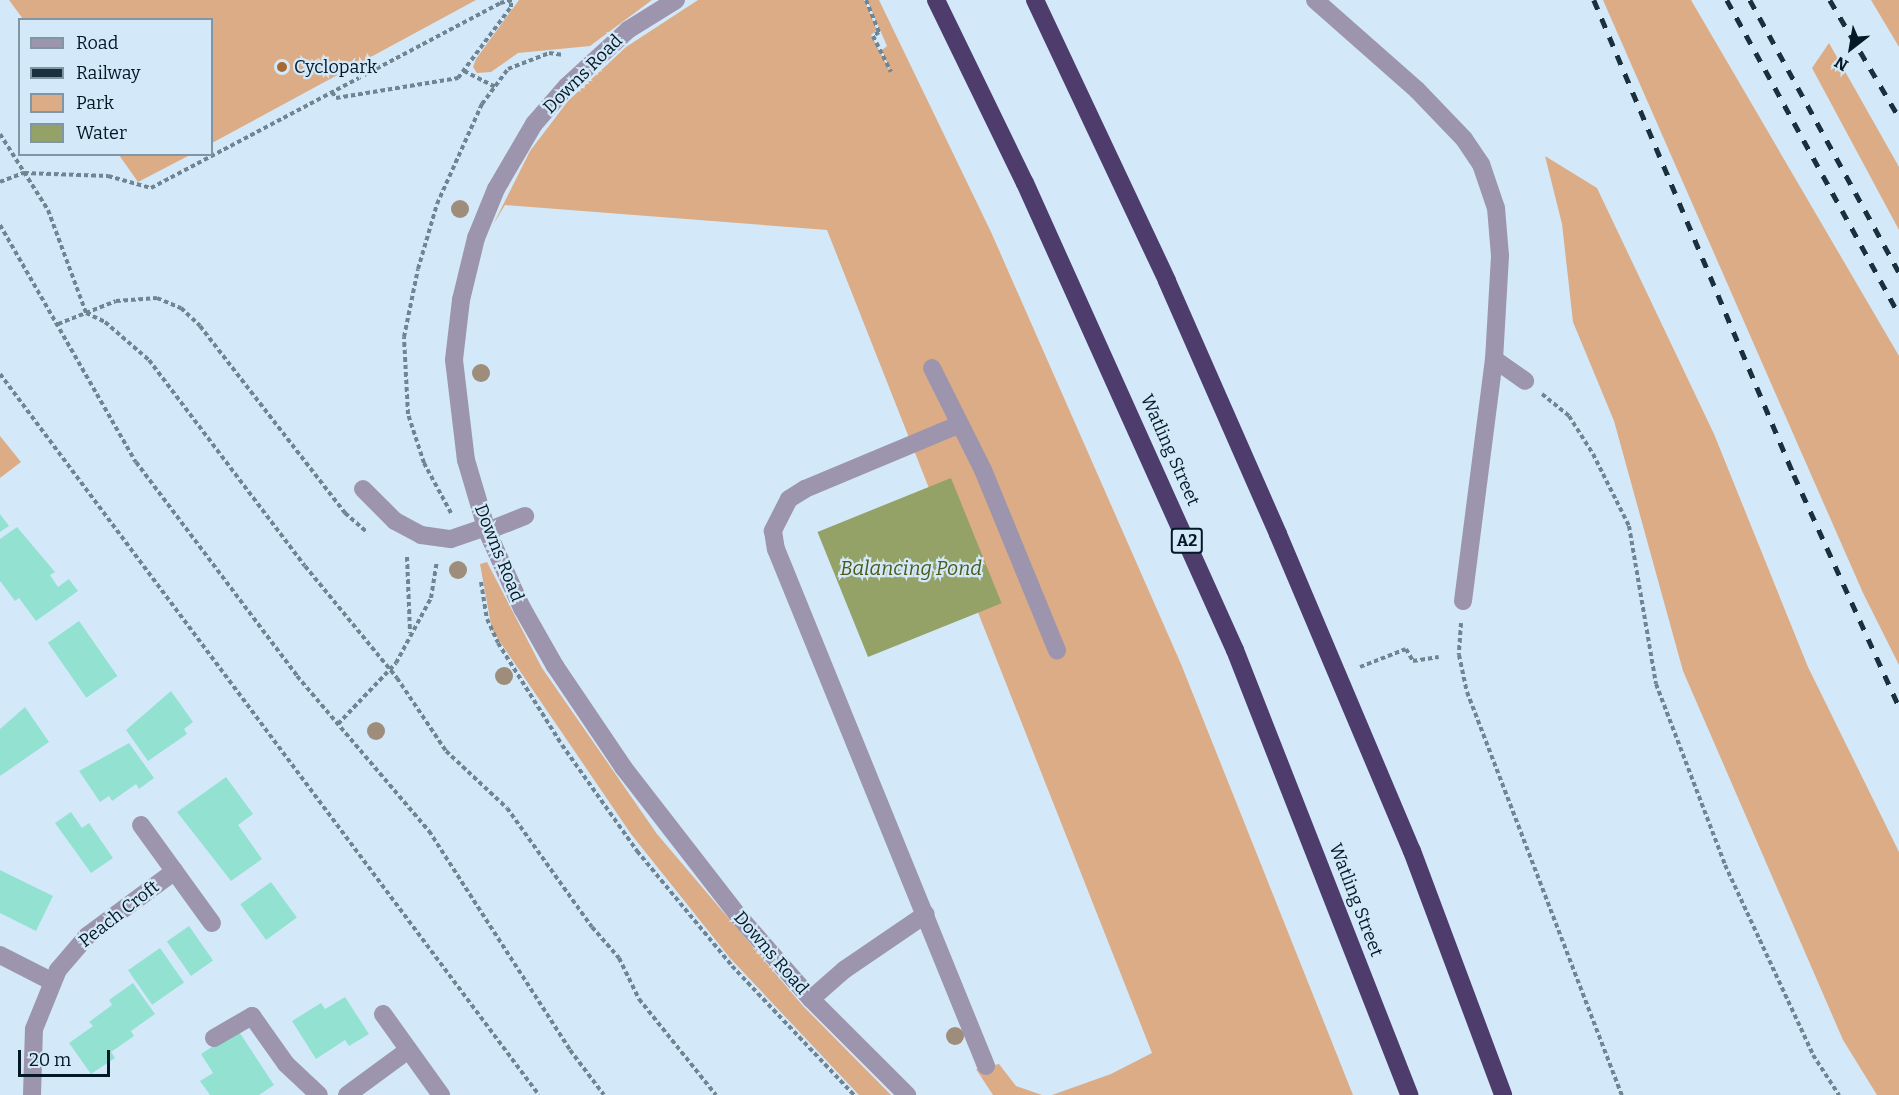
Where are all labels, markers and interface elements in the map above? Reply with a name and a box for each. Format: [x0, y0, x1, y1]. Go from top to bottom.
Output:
legend [18, 18, 213, 156]
north arrow [1821, 18, 1881, 78]
street label: Downs Road [539, 30, 627, 118]
text: Road [76, 32, 118, 54]
text: N [1831, 53, 1852, 75]
place label: Cyclopark [294, 56, 377, 78]
marker: Cyclopark [275, 60, 289, 74]
text: Railway [76, 62, 140, 84]
text: Park [76, 92, 114, 114]
text: Water [76, 122, 127, 144]
street label: Watling Street [1136, 391, 1204, 509]
street label: Downs Road [470, 501, 528, 605]
road number: A2 [1170, 528, 1204, 554]
water label: Balancing Pond [840, 556, 982, 580]
street label: Watling Street [1325, 840, 1387, 960]
street label: Peach Croft [75, 876, 163, 952]
street label: Downs Road [729, 907, 813, 999]
scale bar [21, 1038, 112, 1076]
text: 20 m [29, 1049, 71, 1071]

